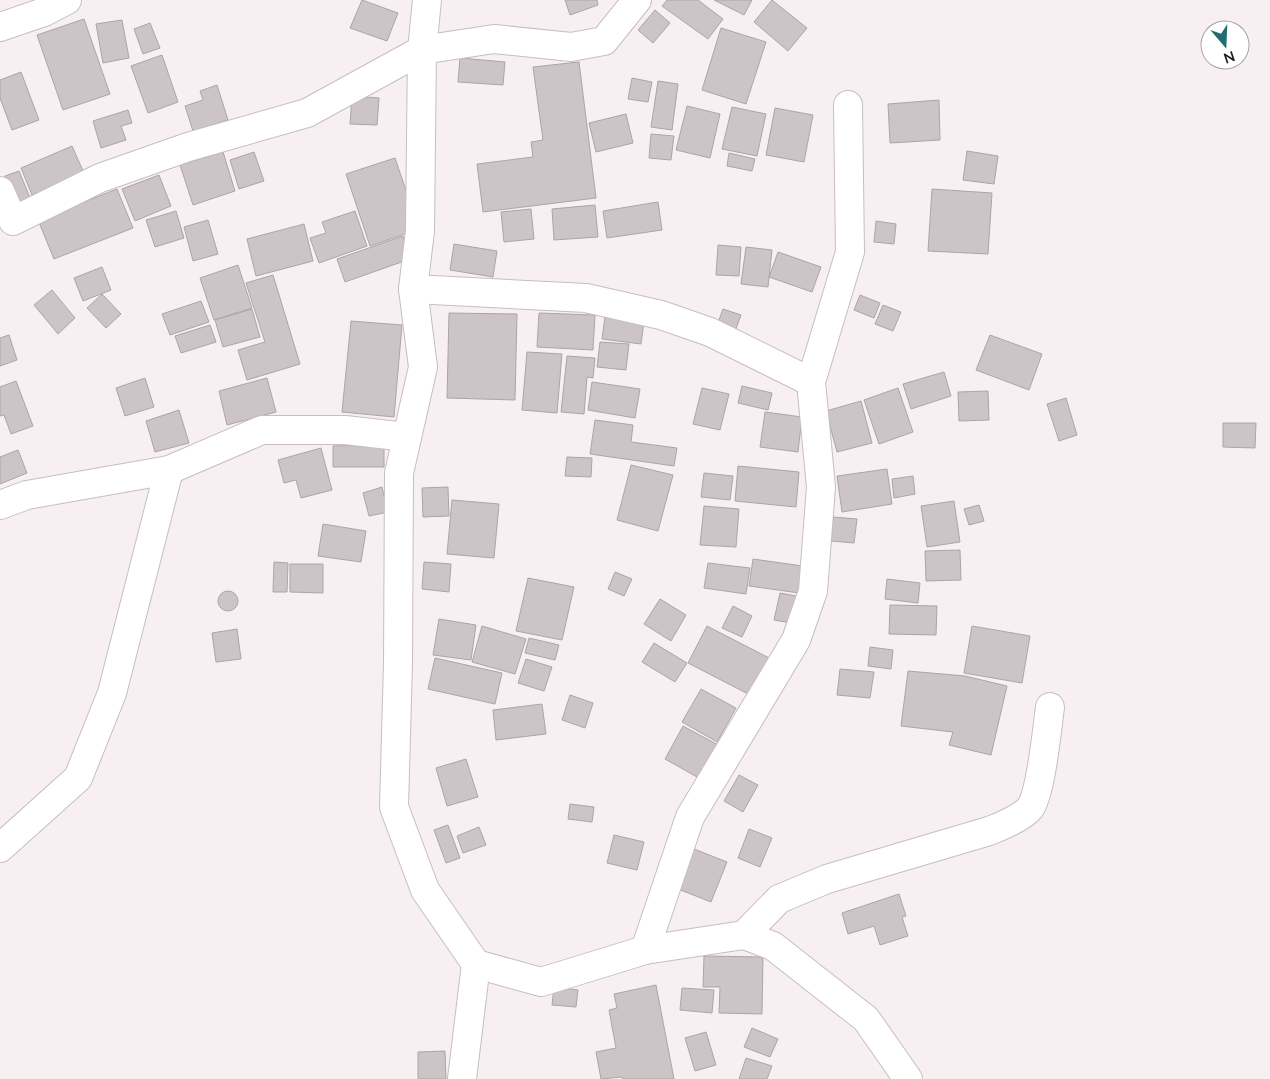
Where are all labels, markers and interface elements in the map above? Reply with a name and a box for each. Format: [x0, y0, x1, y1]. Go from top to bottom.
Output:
north arrow [1200, 20, 1250, 70]
text: N [1222, 48, 1237, 68]

